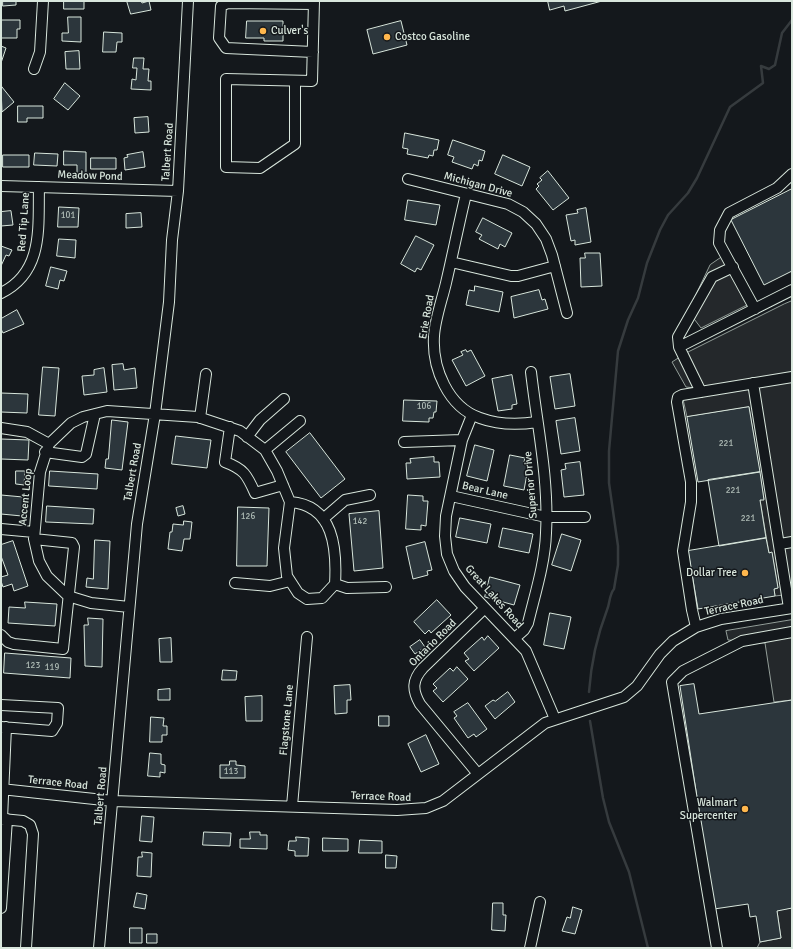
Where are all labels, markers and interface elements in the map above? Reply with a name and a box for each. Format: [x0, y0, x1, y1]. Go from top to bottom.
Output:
place label: Culver's [271, 24, 308, 38]
marker: Culver's [258, 26, 268, 36]
place label: Costco Gasoline [395, 30, 470, 44]
marker: Costco Gasoline [382, 32, 392, 42]
street label: Talbert Road [159, 122, 177, 182]
street label: Meadow Pond [57, 168, 123, 184]
street label: Michigan Drive [442, 170, 514, 200]
street label: Red Tip Lane [15, 192, 33, 252]
house number: 101 [61, 211, 75, 221]
street label: Erie Road [417, 294, 437, 340]
house number: 106 [417, 402, 431, 412]
house number: 221 [719, 439, 733, 449]
street label: Talbert Road [121, 442, 145, 502]
street label: Superior Drive [521, 451, 541, 519]
street label: Accent Loop [16, 468, 36, 526]
street label: Bear Lane [461, 479, 509, 503]
house number: 221 [726, 486, 740, 496]
house number: 126 [241, 512, 255, 522]
house number: 221 [741, 514, 755, 524]
house number: 142 [353, 517, 367, 527]
street label: Great Lakes Road [462, 563, 526, 631]
place label: Dollar Tree [686, 566, 737, 580]
marker: Dollar Tree [740, 568, 750, 578]
street label: Terrace Road [703, 593, 765, 619]
street label: Ontario Road [407, 617, 459, 669]
house number: 123 [26, 661, 40, 671]
house number: 119 [45, 663, 59, 673]
street label: Flagstone Lane [277, 684, 297, 756]
street label: Talbert Road [92, 766, 110, 826]
house number: 113 [224, 767, 238, 777]
street label: Terrace Road [27, 773, 89, 793]
street label: Terrace Road [351, 789, 411, 805]
place label: Walmart Supercenter [680, 796, 737, 822]
marker: Walmart Supercenter [740, 804, 750, 814]

